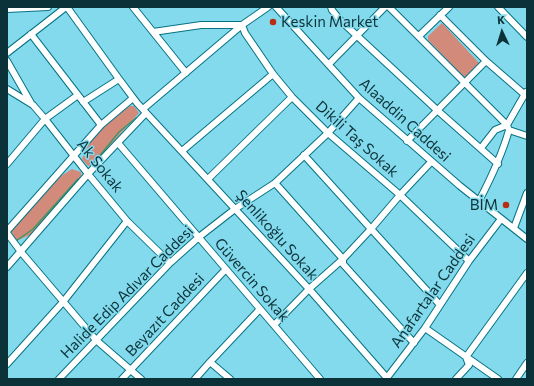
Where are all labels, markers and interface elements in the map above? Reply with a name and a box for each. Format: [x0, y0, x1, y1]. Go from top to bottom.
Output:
north arrow [482, 12, 522, 52]
place label: Keskin Market [281, 13, 379, 31]
text: K [497, 13, 505, 26]
marker: Keskin Market [268, 17, 278, 27]
street label: Alaaddin Caddesi [356, 74, 454, 166]
street label: Dikili Taş Sokak [312, 97, 402, 181]
street label: Ak Sokak [73, 136, 127, 196]
street label: Şenlikoğlu Sokak [232, 186, 322, 284]
place label: BİM [470, 196, 498, 214]
marker: BİM [501, 200, 511, 210]
street label: Halide Edip Adıvar Caddesi [57, 222, 197, 362]
street label: Anafartalar Caddesi [387, 231, 479, 351]
street label: Güvercin Sokak [211, 234, 293, 326]
street label: Beyazıt Caddesi [122, 270, 208, 360]

